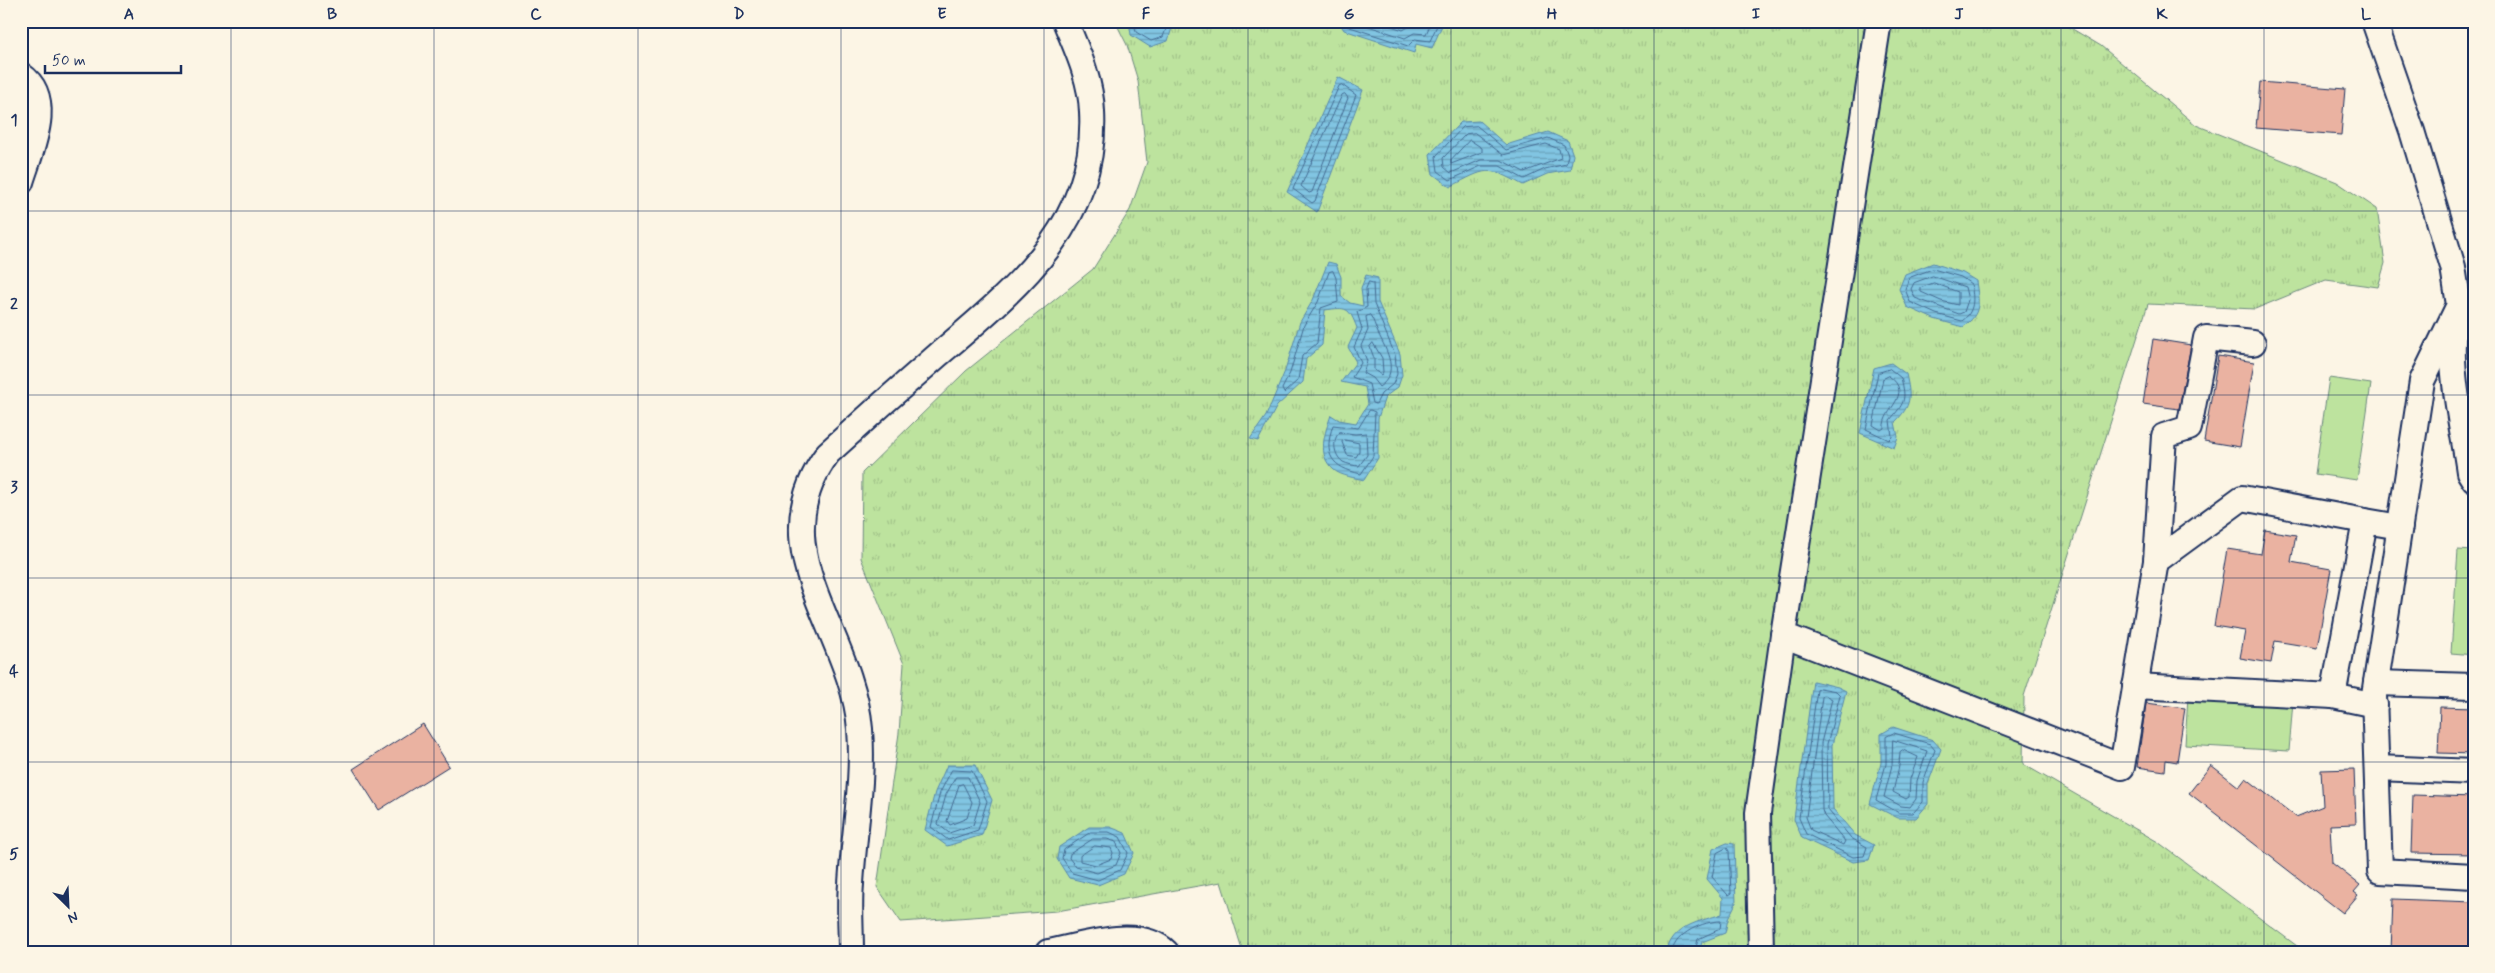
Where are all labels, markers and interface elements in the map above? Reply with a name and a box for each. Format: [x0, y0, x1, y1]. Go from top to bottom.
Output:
text: A [124, 4, 134, 25]
text: B [327, 4, 337, 25]
text: C [530, 4, 542, 25]
text: D [733, 4, 745, 25]
text: E [937, 4, 947, 25]
text: F [1142, 4, 1151, 25]
text: G [1344, 4, 1355, 25]
text: H [1547, 4, 1558, 25]
text: I [1752, 4, 1761, 25]
text: J [1954, 4, 1964, 25]
text: K [2156, 4, 2168, 25]
text: L [2361, 4, 2372, 25]
scale bar [45, 42, 181, 74]
text: 50 m [52, 51, 86, 71]
text: 1 [10, 110, 18, 131]
text: 2 [10, 294, 18, 315]
text: 3 [10, 477, 18, 498]
text: 4 [9, 661, 19, 682]
text: 5 [9, 844, 19, 865]
north arrow [42, 880, 92, 930]
text: N [65, 907, 81, 927]

